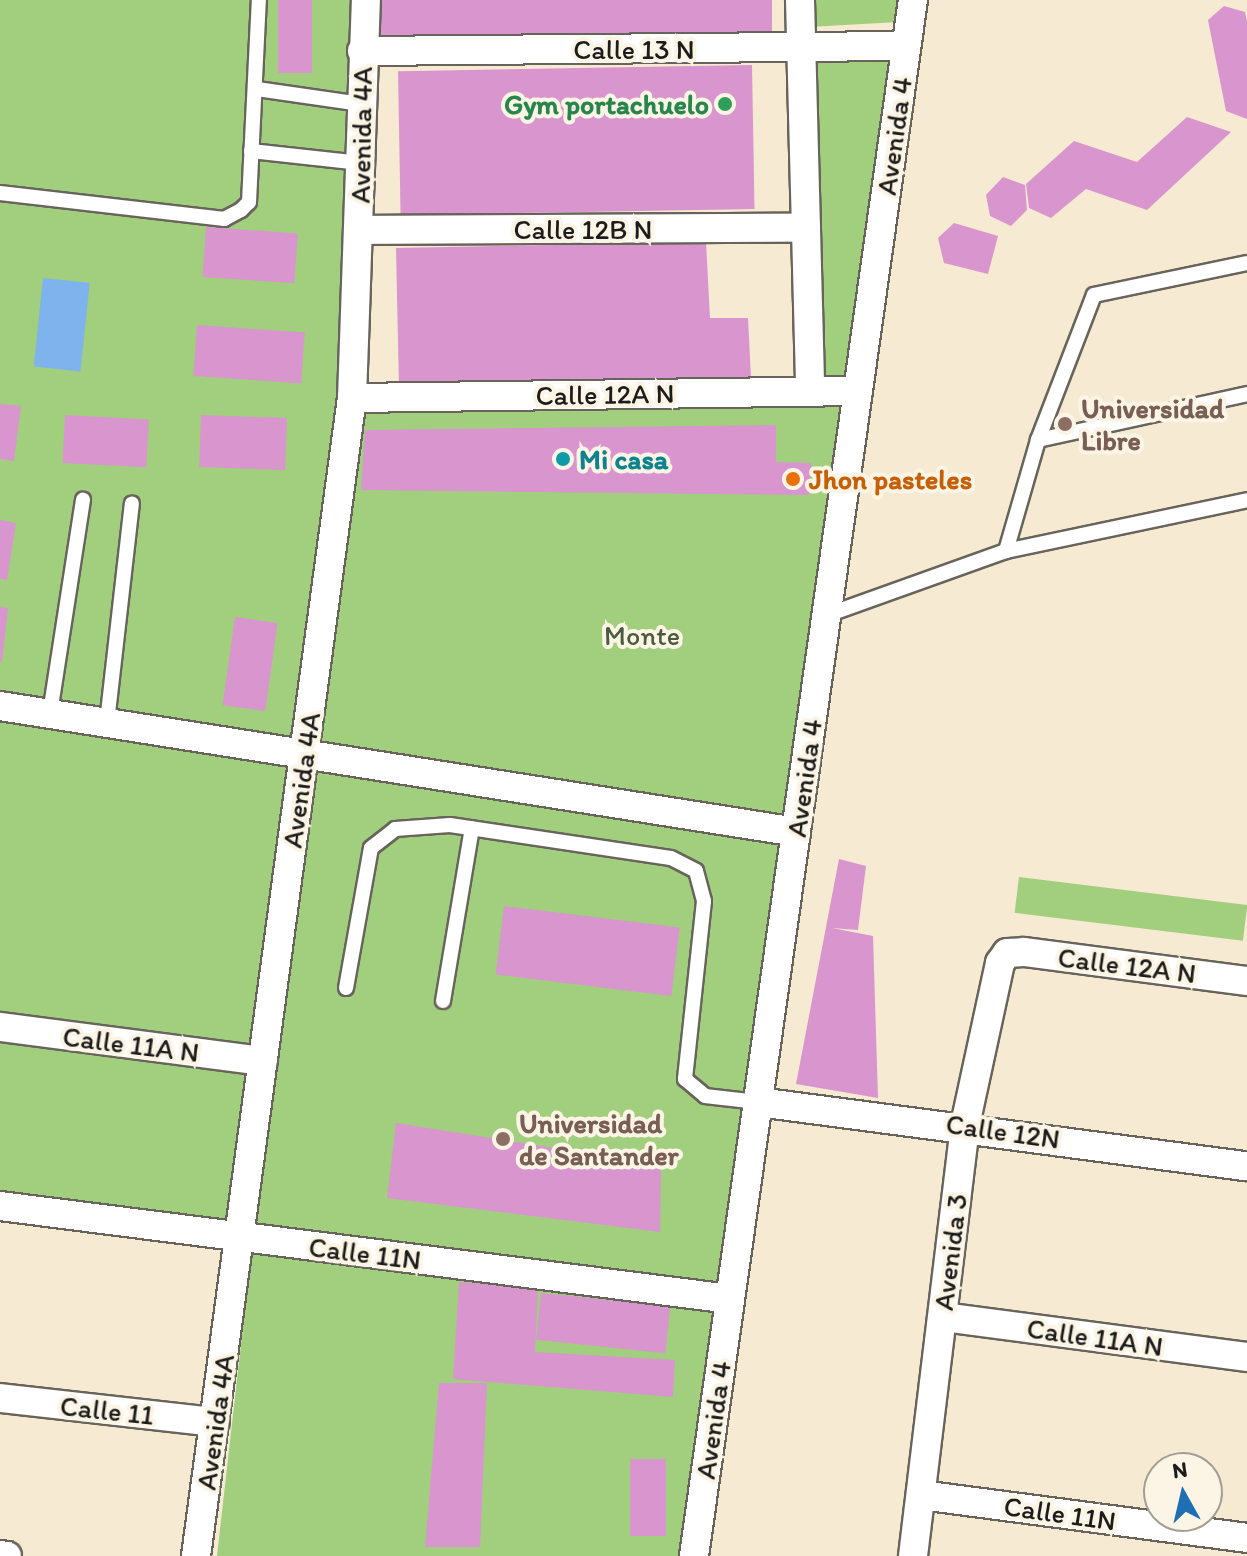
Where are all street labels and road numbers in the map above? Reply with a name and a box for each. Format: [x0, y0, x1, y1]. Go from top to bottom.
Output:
street label: Calle 13 N [573, 32, 695, 66]
street label: Avenida 4A [343, 66, 379, 204]
street label: Avenida 4 [869, 75, 919, 197]
street label: Calle 12B N [513, 212, 653, 246]
street label: Calle 12A N [535, 376, 675, 412]
street label: Avenida 4A [275, 710, 327, 850]
street label: Avenida 4 [779, 717, 829, 839]
street label: Calle 12A N [1056, 940, 1198, 990]
street label: Calle 11A N [61, 1019, 201, 1069]
street label: Calle 12N [944, 1106, 1062, 1156]
street label: Avenida 3 [926, 1192, 974, 1312]
street label: Calle 11N [307, 1229, 423, 1277]
street label: Calle 11A N [1025, 1311, 1165, 1363]
street label: Avenida 4A [189, 1352, 241, 1492]
street label: Avenida 4 [688, 1359, 738, 1481]
street label: Calle 11 [58, 1388, 156, 1432]
street label: Calle 11N [1002, 1489, 1118, 1537]

